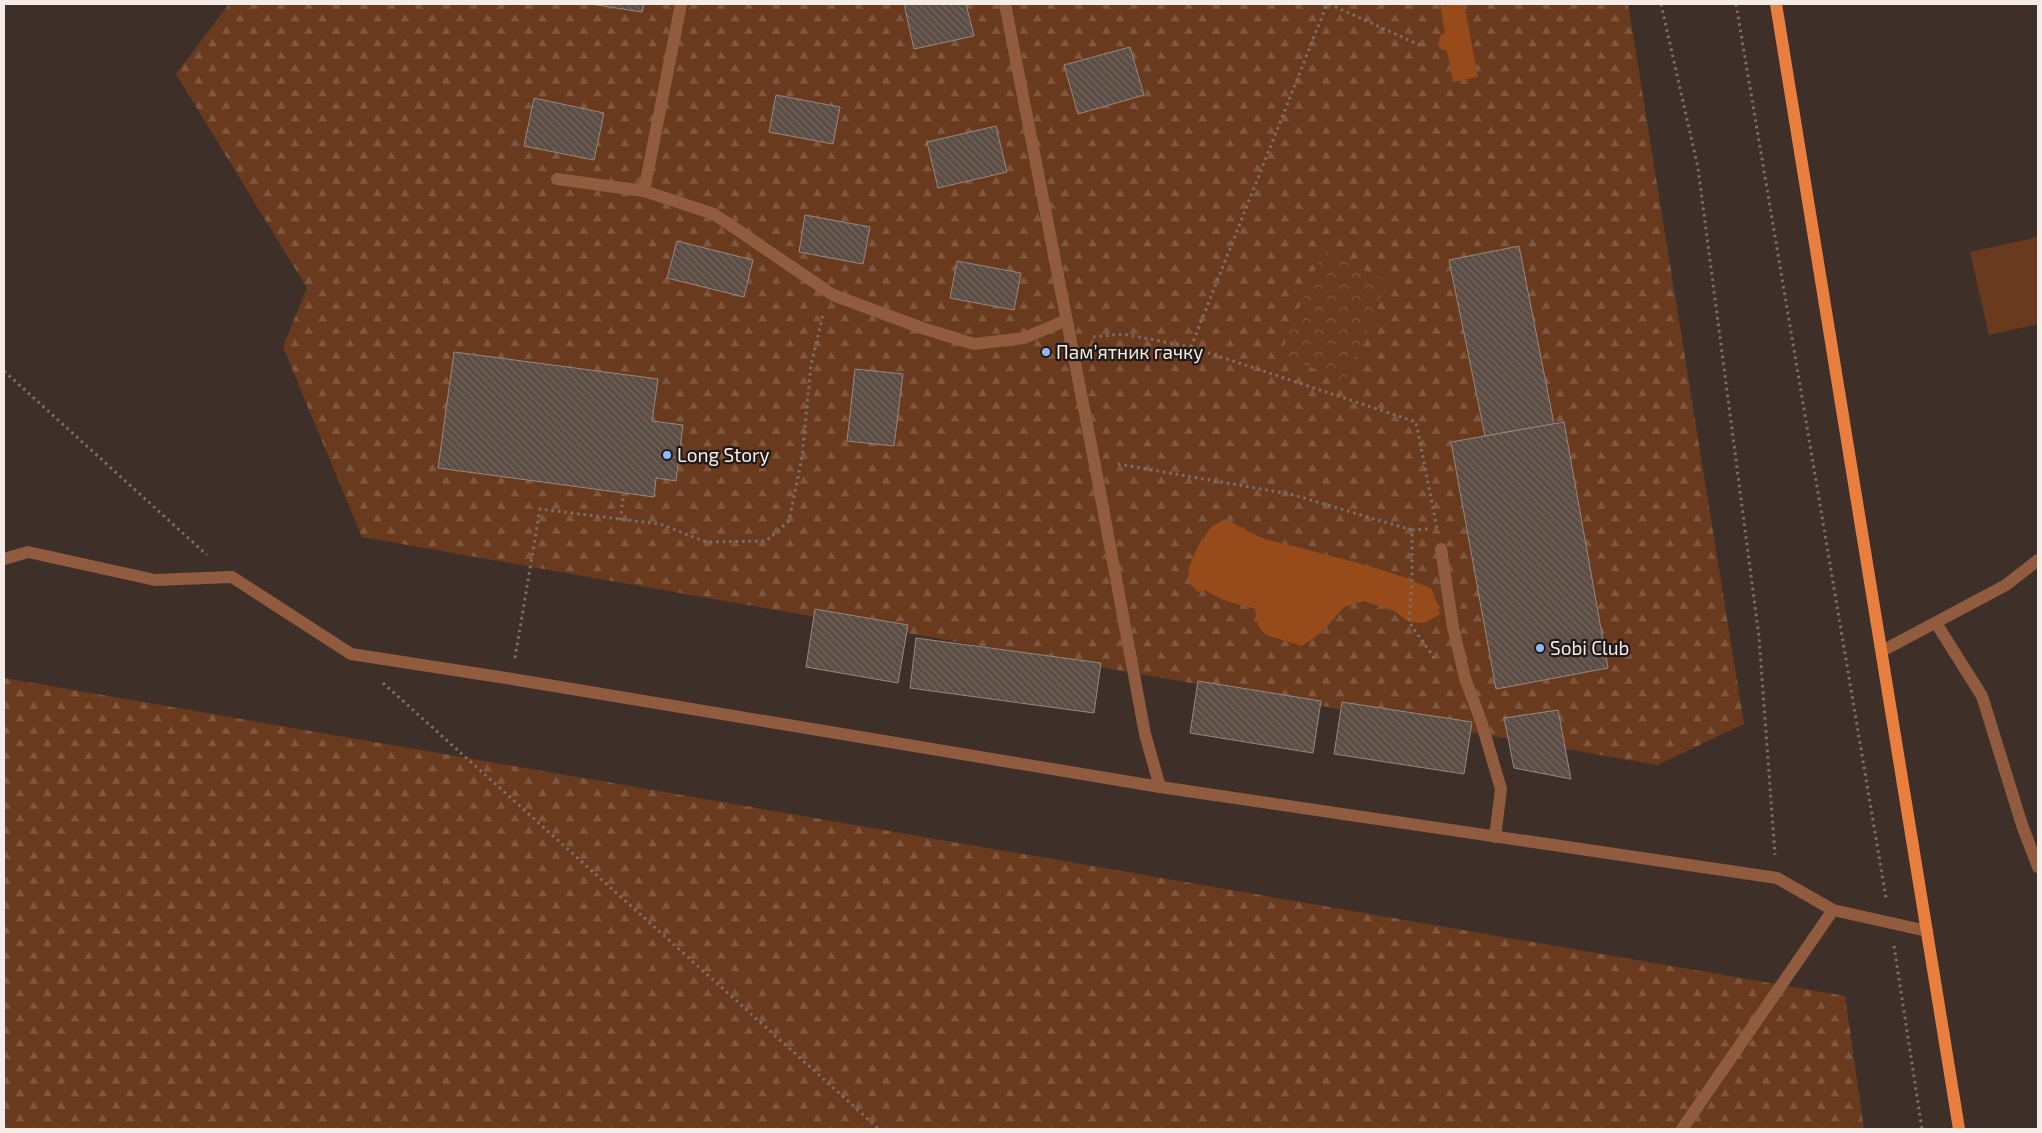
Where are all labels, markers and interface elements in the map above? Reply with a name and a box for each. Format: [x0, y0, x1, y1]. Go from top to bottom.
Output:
place label: Памʼятник гачку [1056, 340, 1203, 364]
marker: Памʼятник гачку [1040, 346, 1052, 358]
place label: Long Story [677, 443, 770, 466]
marker: Long Story [661, 449, 673, 461]
place label: Sobi Club [1550, 636, 1629, 659]
marker: Sobi Club [1534, 642, 1546, 654]

